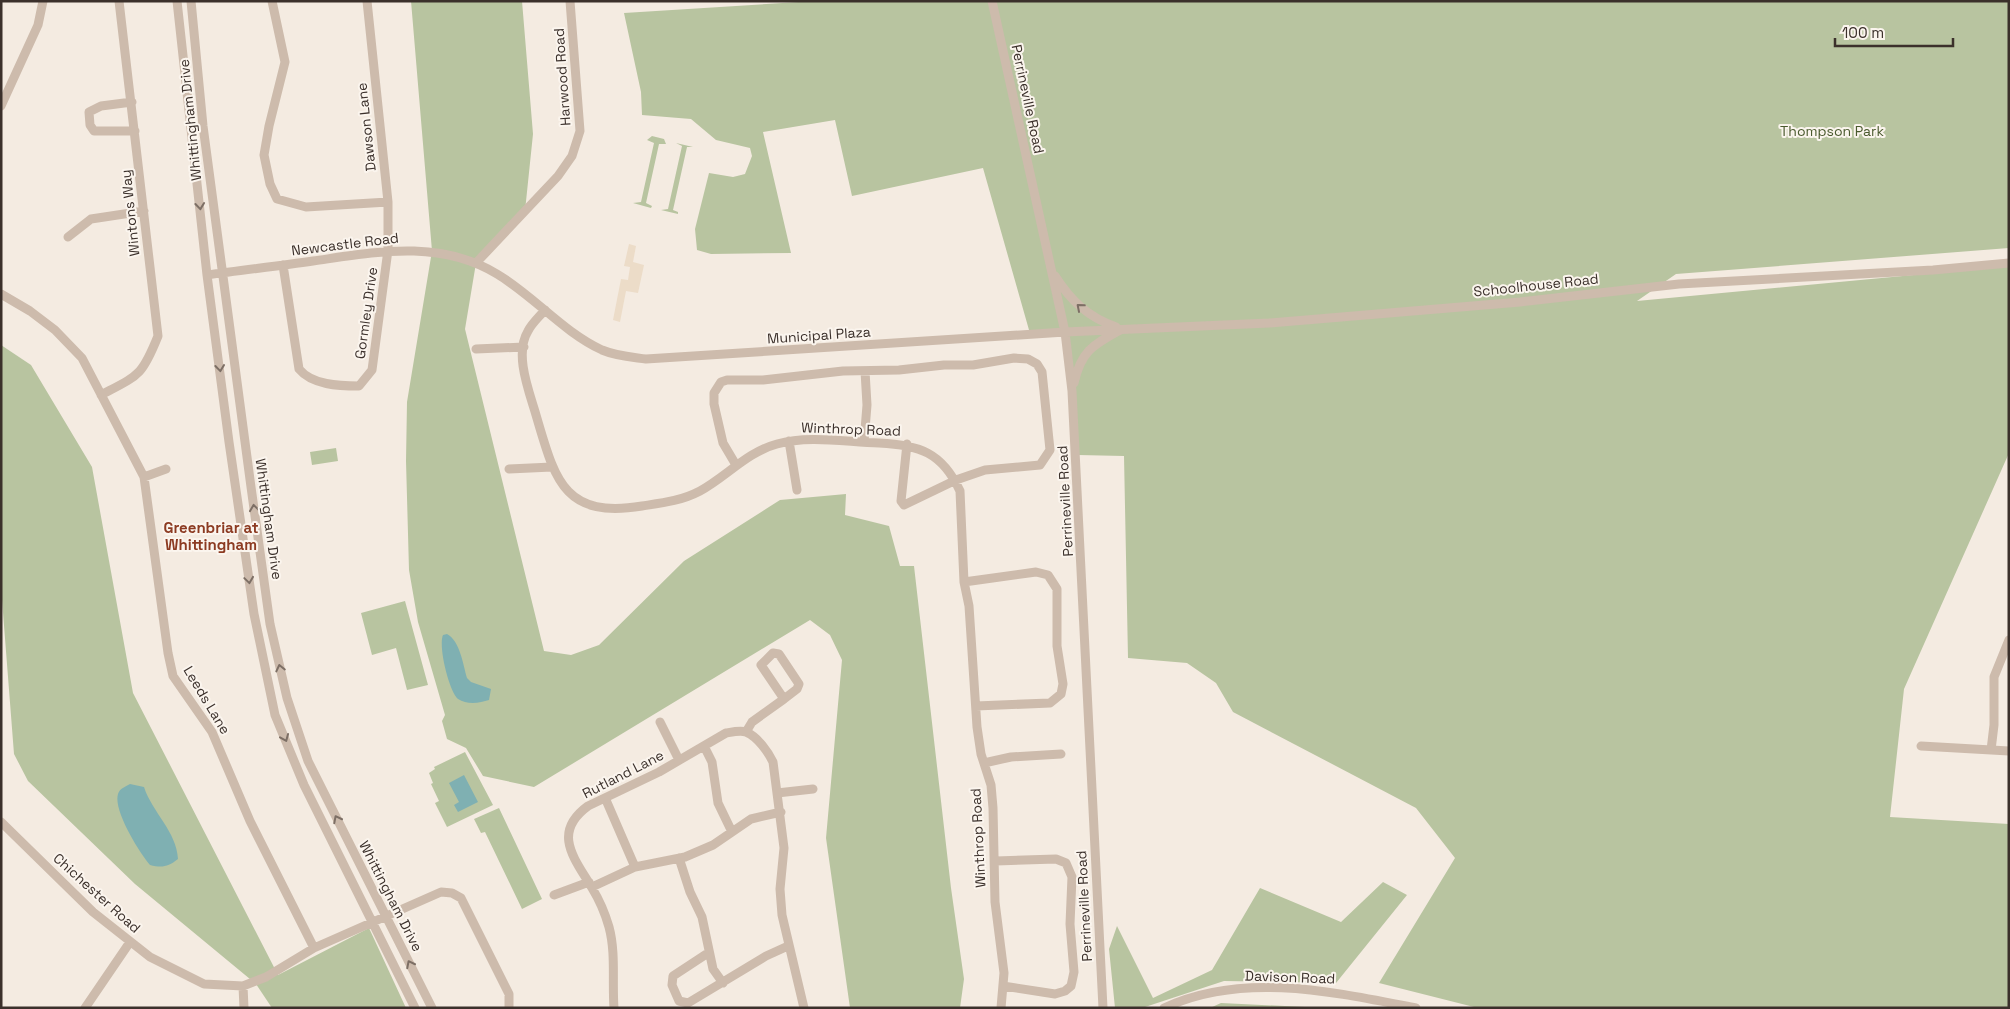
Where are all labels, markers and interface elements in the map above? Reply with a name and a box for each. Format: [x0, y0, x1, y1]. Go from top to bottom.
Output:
scale bar [1835, 15, 1952, 47]
text: 100 m [1842, 23, 1884, 42]
street label: Harwood Road [550, 28, 574, 126]
street label: Perrineville Road [1008, 43, 1048, 155]
street label: Whittingham Drive [175, 58, 205, 182]
street label: Dawson Lane [352, 82, 380, 172]
park label: Thompson Park [1780, 122, 1884, 140]
street label: Wintons Way [117, 169, 143, 257]
one-way arrow [194, 203, 205, 211]
street label: Newcastle Road [290, 228, 400, 260]
street label: Gormley Drive [351, 266, 381, 360]
street label: Schoolhouse Road [1473, 269, 1599, 301]
one-way arrow [1077, 304, 1086, 313]
street label: Municipal Plaza [767, 322, 871, 348]
one-way arrow [214, 363, 224, 372]
street label: Winthrop Road [801, 418, 901, 440]
street label: Perrineville Road [1053, 445, 1077, 557]
street label: Whittingham Drive [252, 457, 286, 581]
one-way arrow [249, 503, 259, 512]
district label: Greenbriar at Whittingham [163, 518, 259, 554]
one-way arrow [243, 577, 254, 585]
street label: Leeds Lane [180, 662, 234, 738]
one-way arrow [275, 663, 286, 672]
one-way arrow [279, 734, 289, 742]
street label: Rutland Lane [579, 746, 667, 802]
street label: Winthrop Road [966, 788, 990, 888]
one-way arrow [333, 816, 343, 825]
street label: Whittingham Drive [355, 838, 427, 954]
street label: Chichester Road [50, 849, 144, 937]
street label: Perrineville Road [1072, 850, 1096, 962]
one-way arrow [406, 960, 416, 969]
street label: Davison Road [1244, 966, 1336, 988]

